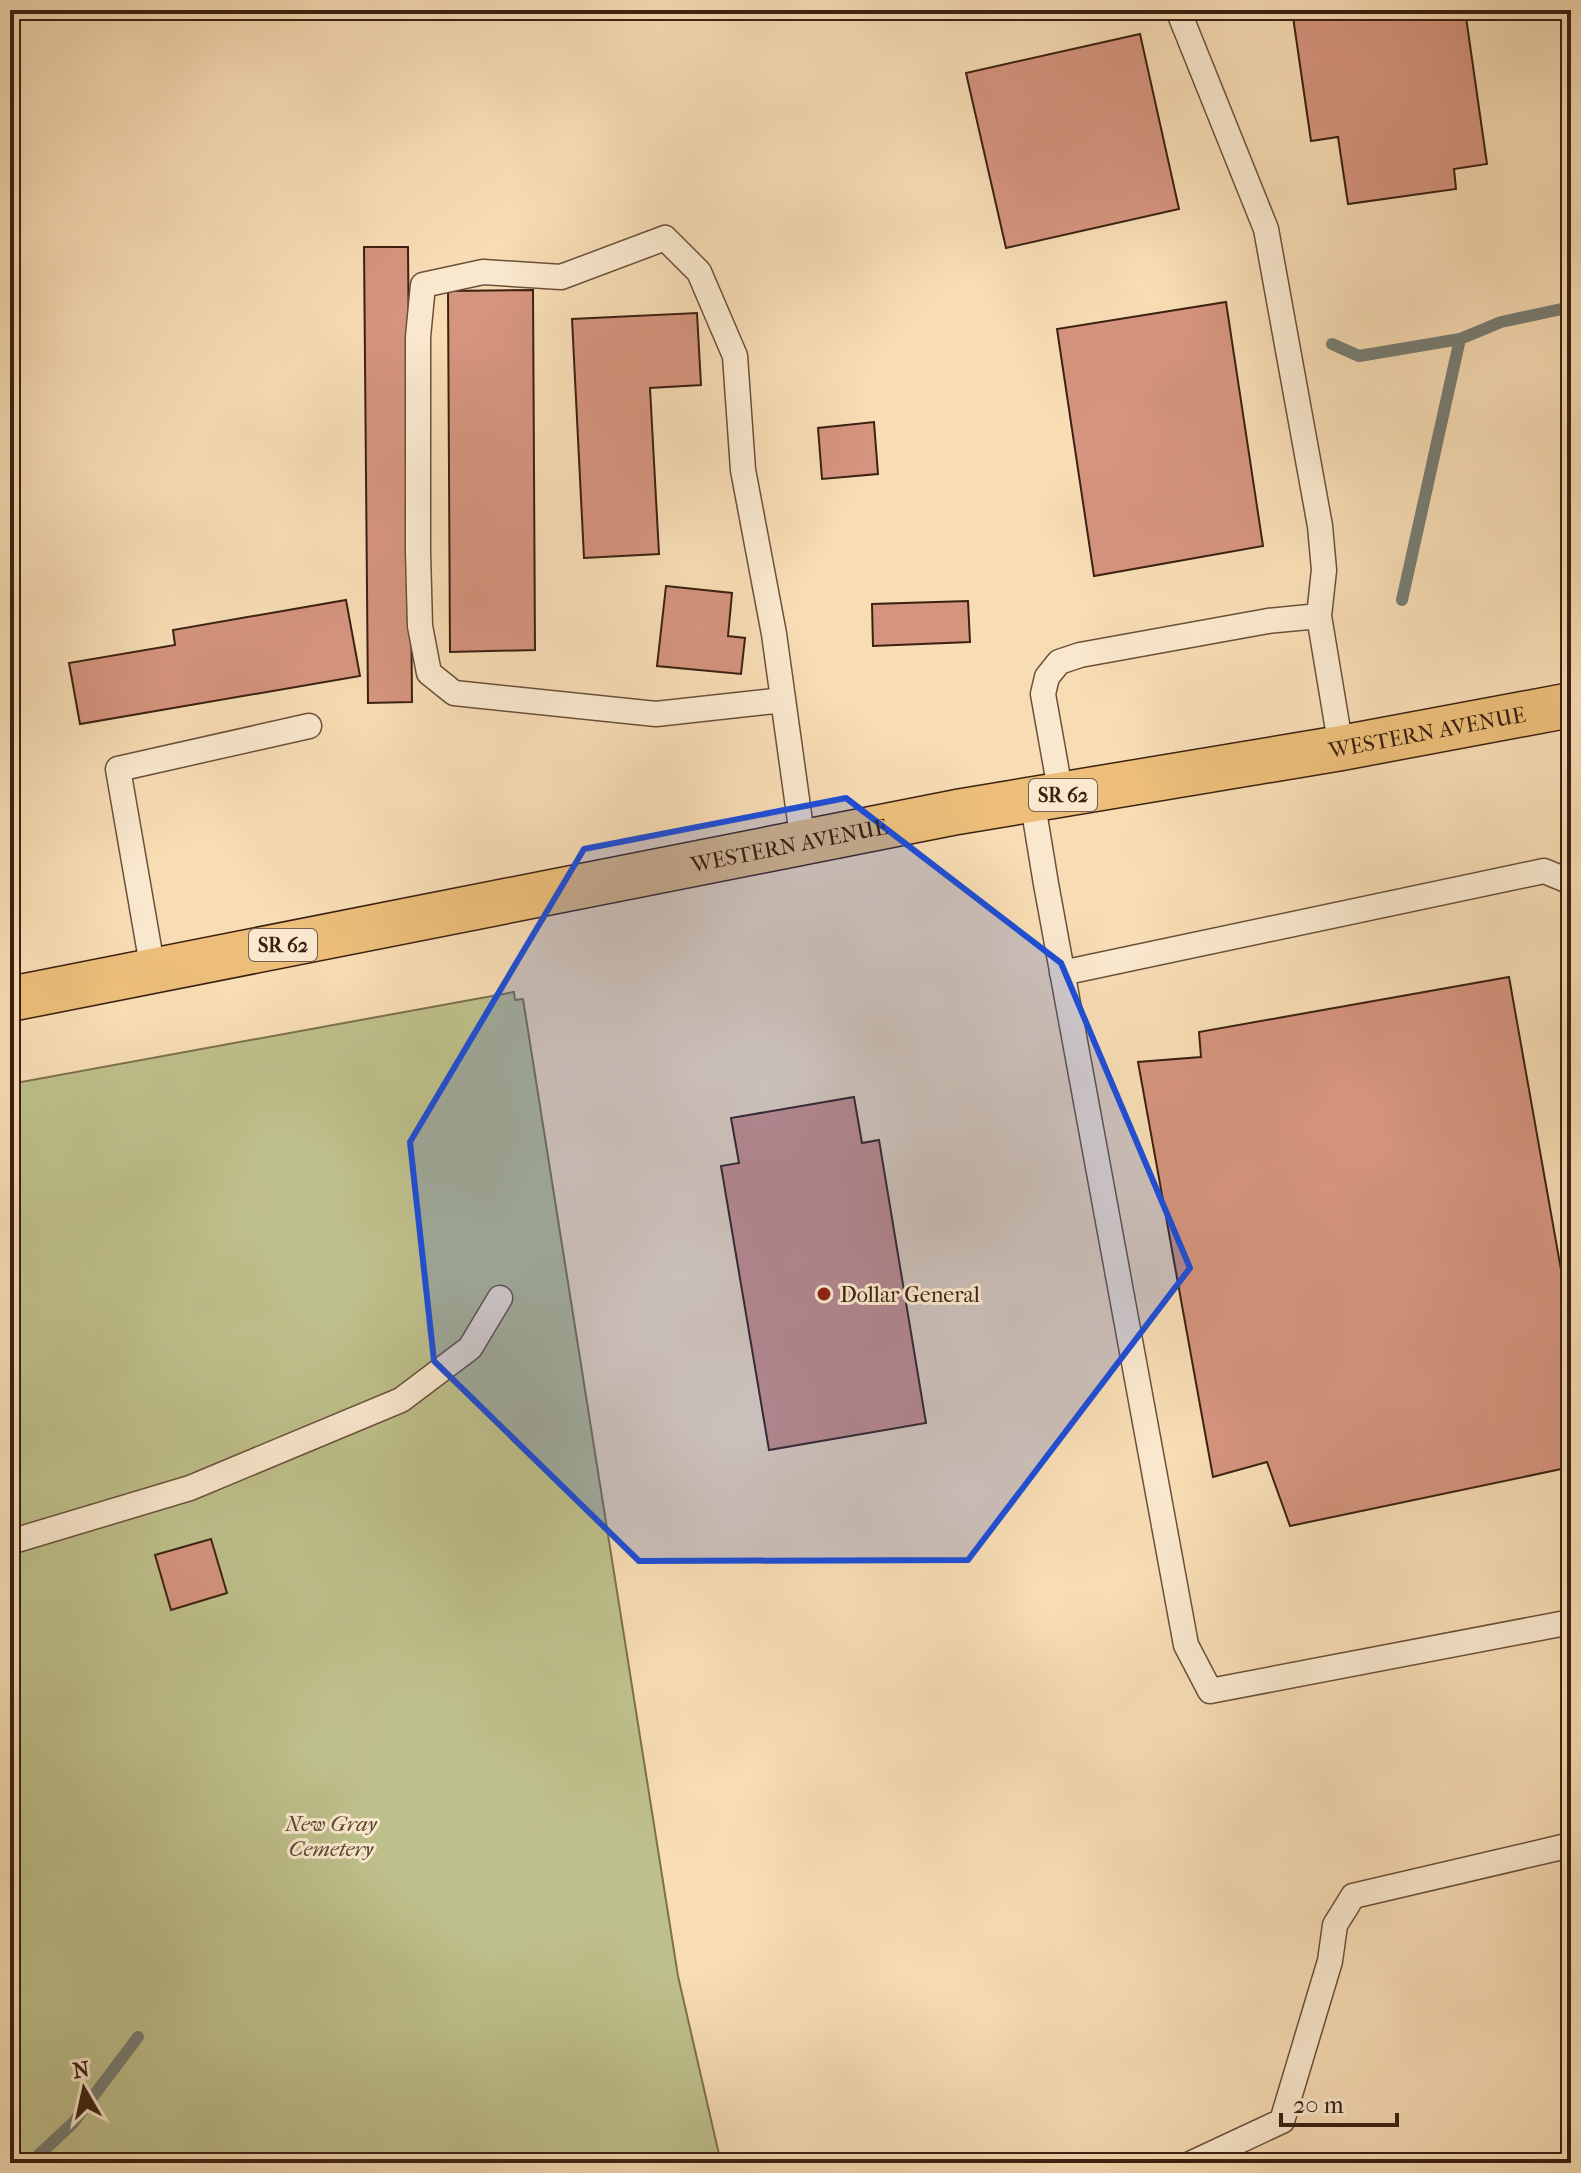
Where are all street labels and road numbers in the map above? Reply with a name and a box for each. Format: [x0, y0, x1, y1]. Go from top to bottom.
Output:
street label: WESTERN AVENUE [1326, 702, 1528, 764]
road number: SR 62 [1029, 779, 1097, 811]
street label: WESTERN AVENUE [688, 814, 890, 878]
road number: SR 62 [249, 929, 317, 961]

